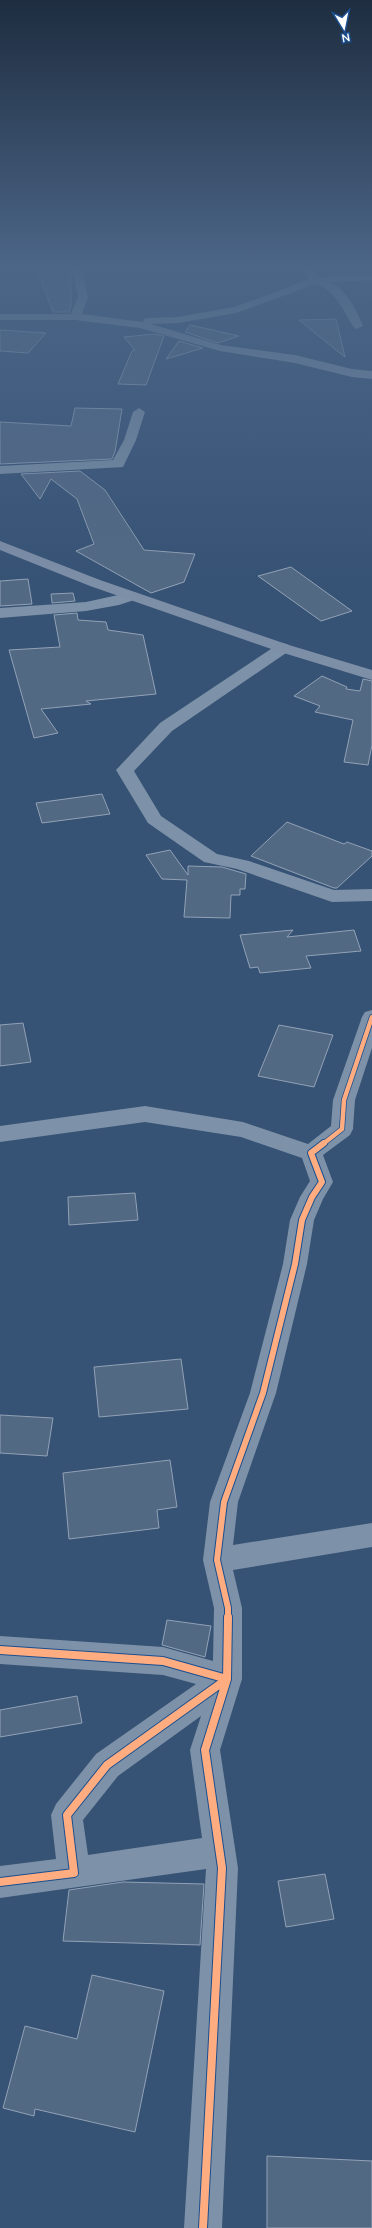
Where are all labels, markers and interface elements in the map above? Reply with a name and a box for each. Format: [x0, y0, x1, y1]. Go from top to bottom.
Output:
north arrow [324, 8, 364, 48]
text: N [340, 30, 351, 45]

